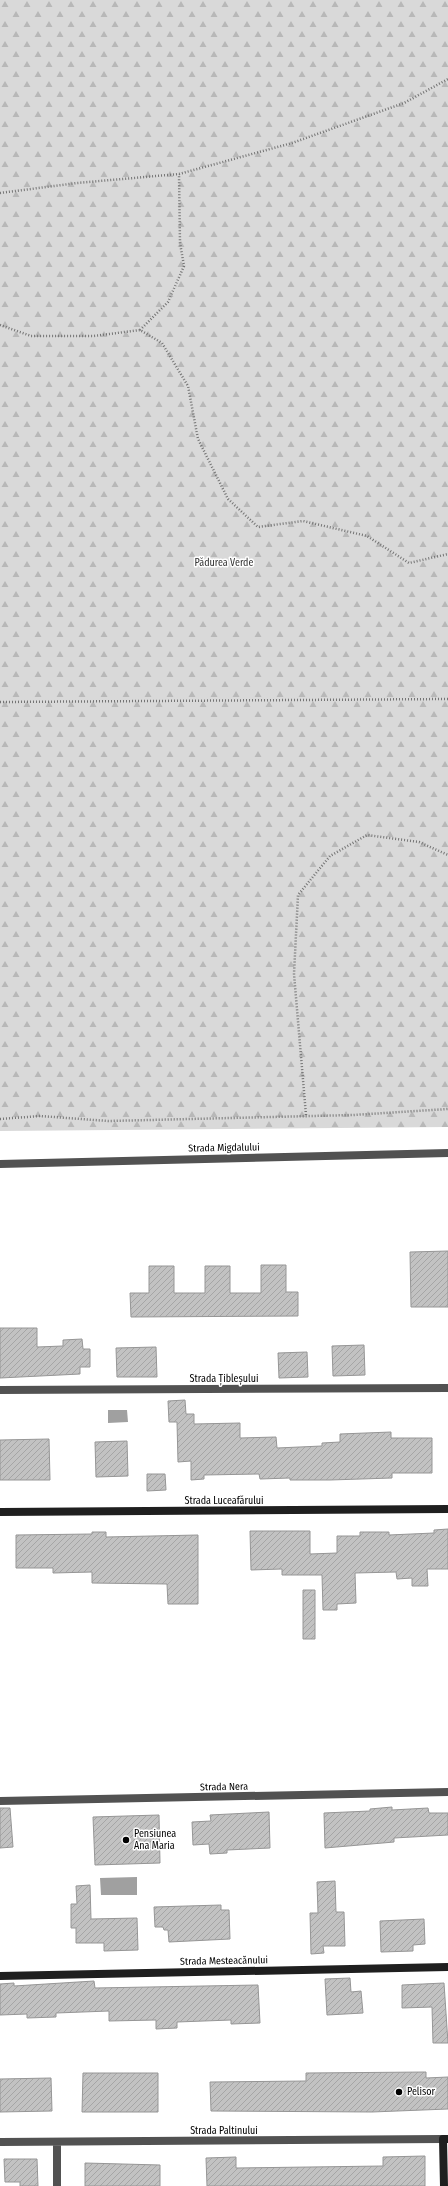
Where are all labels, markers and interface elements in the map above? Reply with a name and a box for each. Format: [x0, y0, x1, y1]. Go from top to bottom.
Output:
park label: Pădurea Verde [195, 557, 253, 569]
street label: Strada Migdalului [188, 1141, 260, 1155]
street label: Strada Țibleșului [190, 1373, 258, 1386]
street label: Strada Luceafărului [184, 1495, 264, 1507]
street label: Strada Nera [200, 1781, 248, 1793]
place label: Pensiunea Ana Maria [134, 1828, 176, 1852]
marker: Pensiunea Ana Maria [121, 1835, 131, 1845]
street label: Strada Mesteacănului [180, 1954, 268, 1968]
place label: Pelisor [407, 2086, 436, 2098]
marker: Pelisor [394, 2087, 404, 2097]
street label: Strada Paltinului [190, 2125, 258, 2137]

